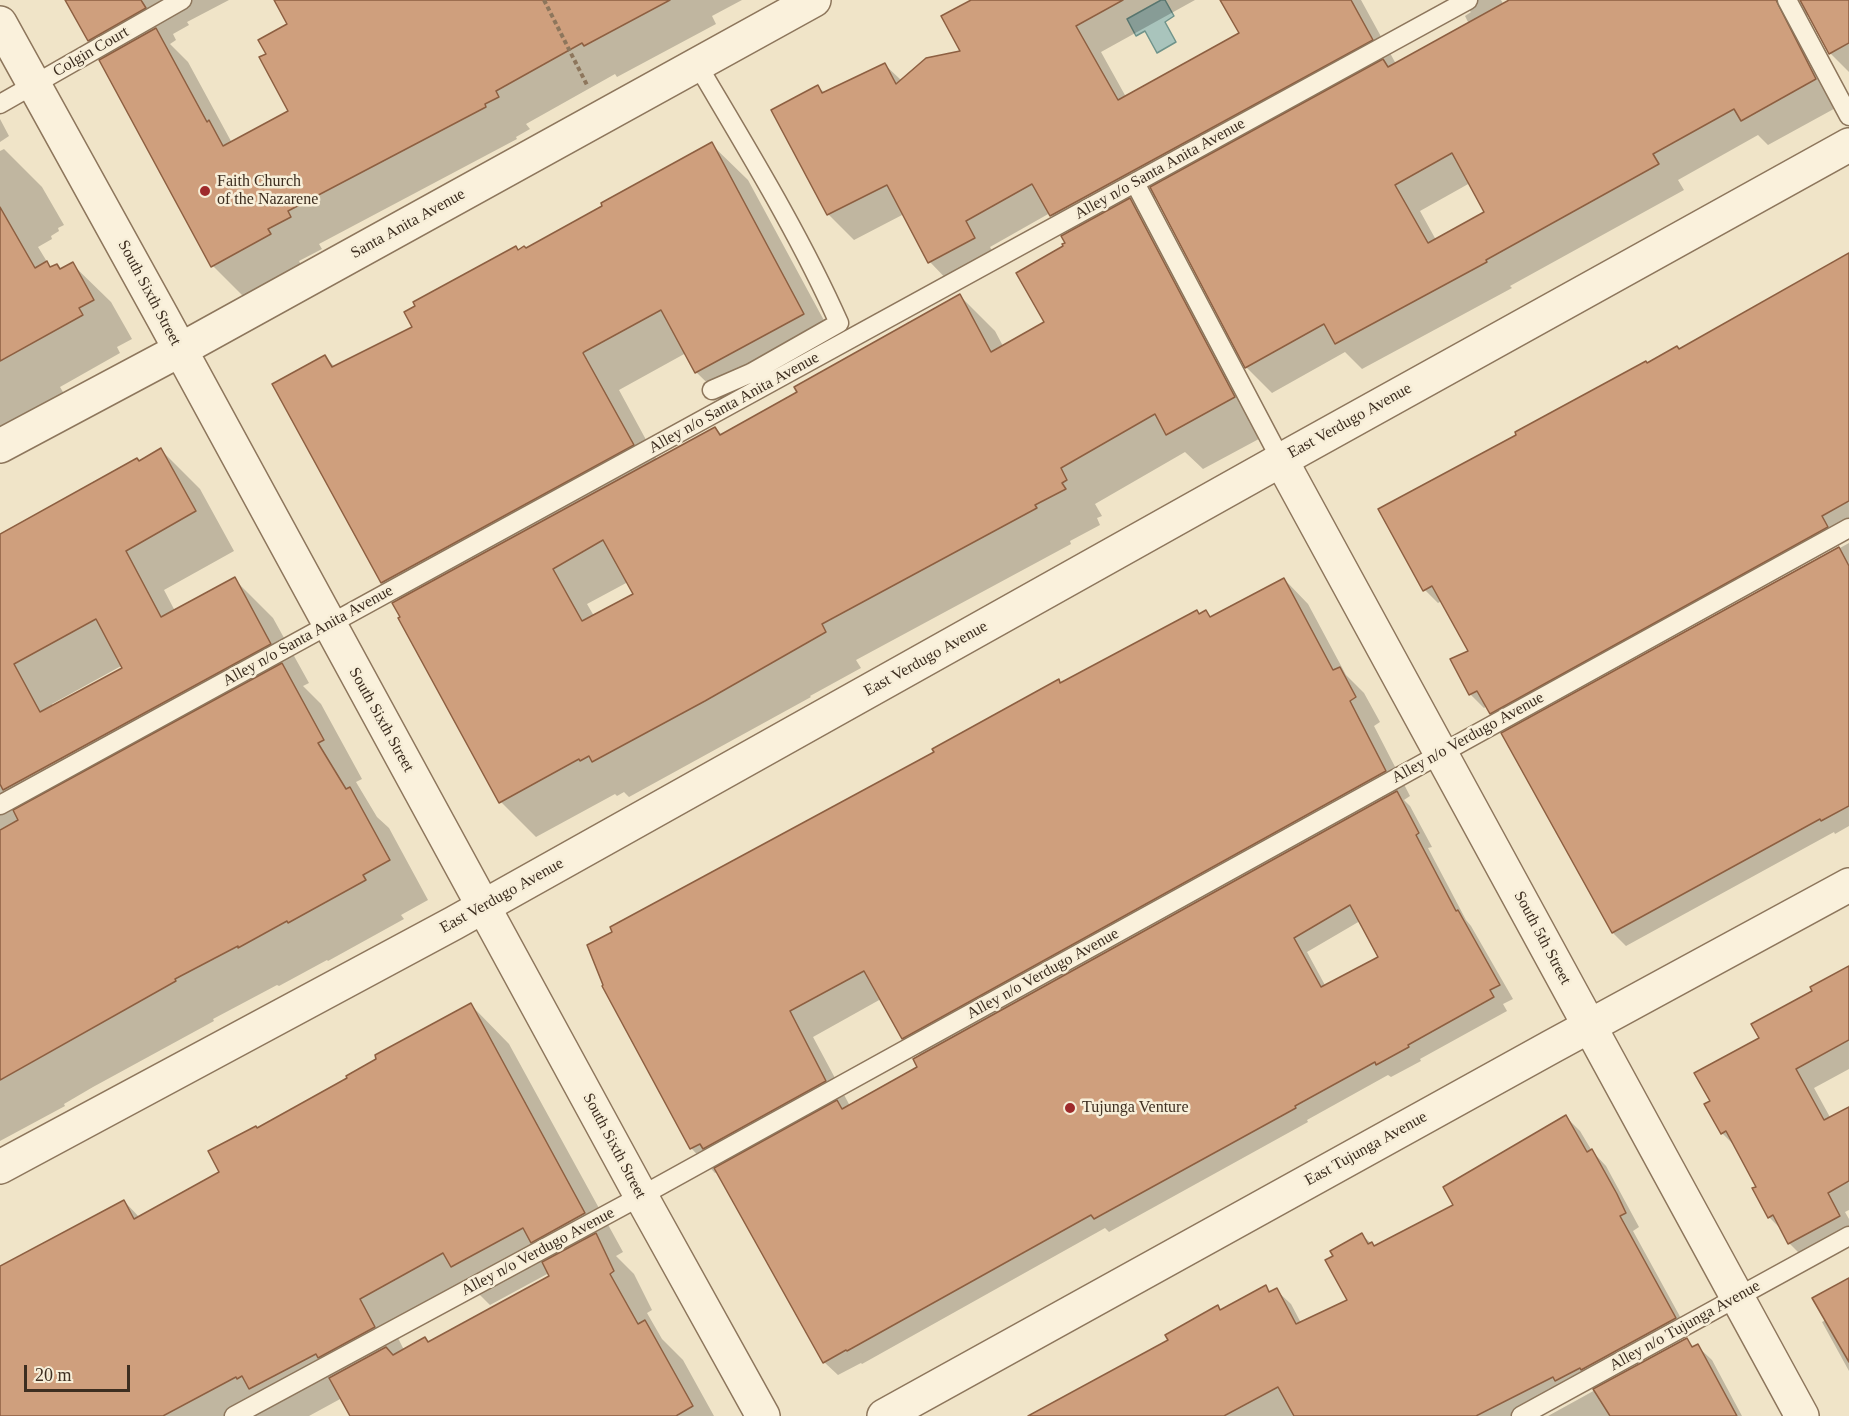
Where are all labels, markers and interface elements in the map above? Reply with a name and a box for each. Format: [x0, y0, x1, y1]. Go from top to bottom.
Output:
street label: Colgin Court [50, 23, 132, 81]
street label: Alley n/o Santa Anita Avenue [1072, 114, 1248, 224]
place label: Faith Church of the Nazarene [217, 172, 318, 210]
marker: Faith Church of the Nazarene [198, 184, 212, 198]
street label: Santa Anita Avenue [348, 185, 468, 263]
street label: South Sixth Street [113, 237, 185, 349]
street label: Alley n/o Santa Anita Avenue [646, 348, 822, 458]
street label: East Verdugo Avenue [1285, 379, 1415, 463]
street label: Alley n/o Santa Anita Avenue [220, 581, 396, 691]
street label: East Verdugo Avenue [861, 617, 991, 701]
street label: South Sixth Street [344, 664, 418, 776]
street label: Alley n/o Verdugo Avenue [1389, 688, 1547, 788]
street label: East Verdugo Avenue [437, 854, 567, 938]
street label: South 5th Street [1509, 888, 1575, 988]
street label: Alley n/o Verdugo Avenue [964, 924, 1122, 1024]
street label: South Sixth Street [578, 1090, 650, 1202]
place label: Tujunga Venture [1082, 1098, 1189, 1118]
marker: Tujunga Venture [1063, 1101, 1077, 1115]
street label: East Tujunga Avenue [1301, 1107, 1431, 1191]
street label: Alley n/o Verdugo Avenue [458, 1203, 618, 1301]
street label: Alley n/o Tujunga Avenue [1606, 1277, 1764, 1375]
scale bar [27, 1353, 134, 1391]
text: 20 m [35, 1365, 72, 1385]

